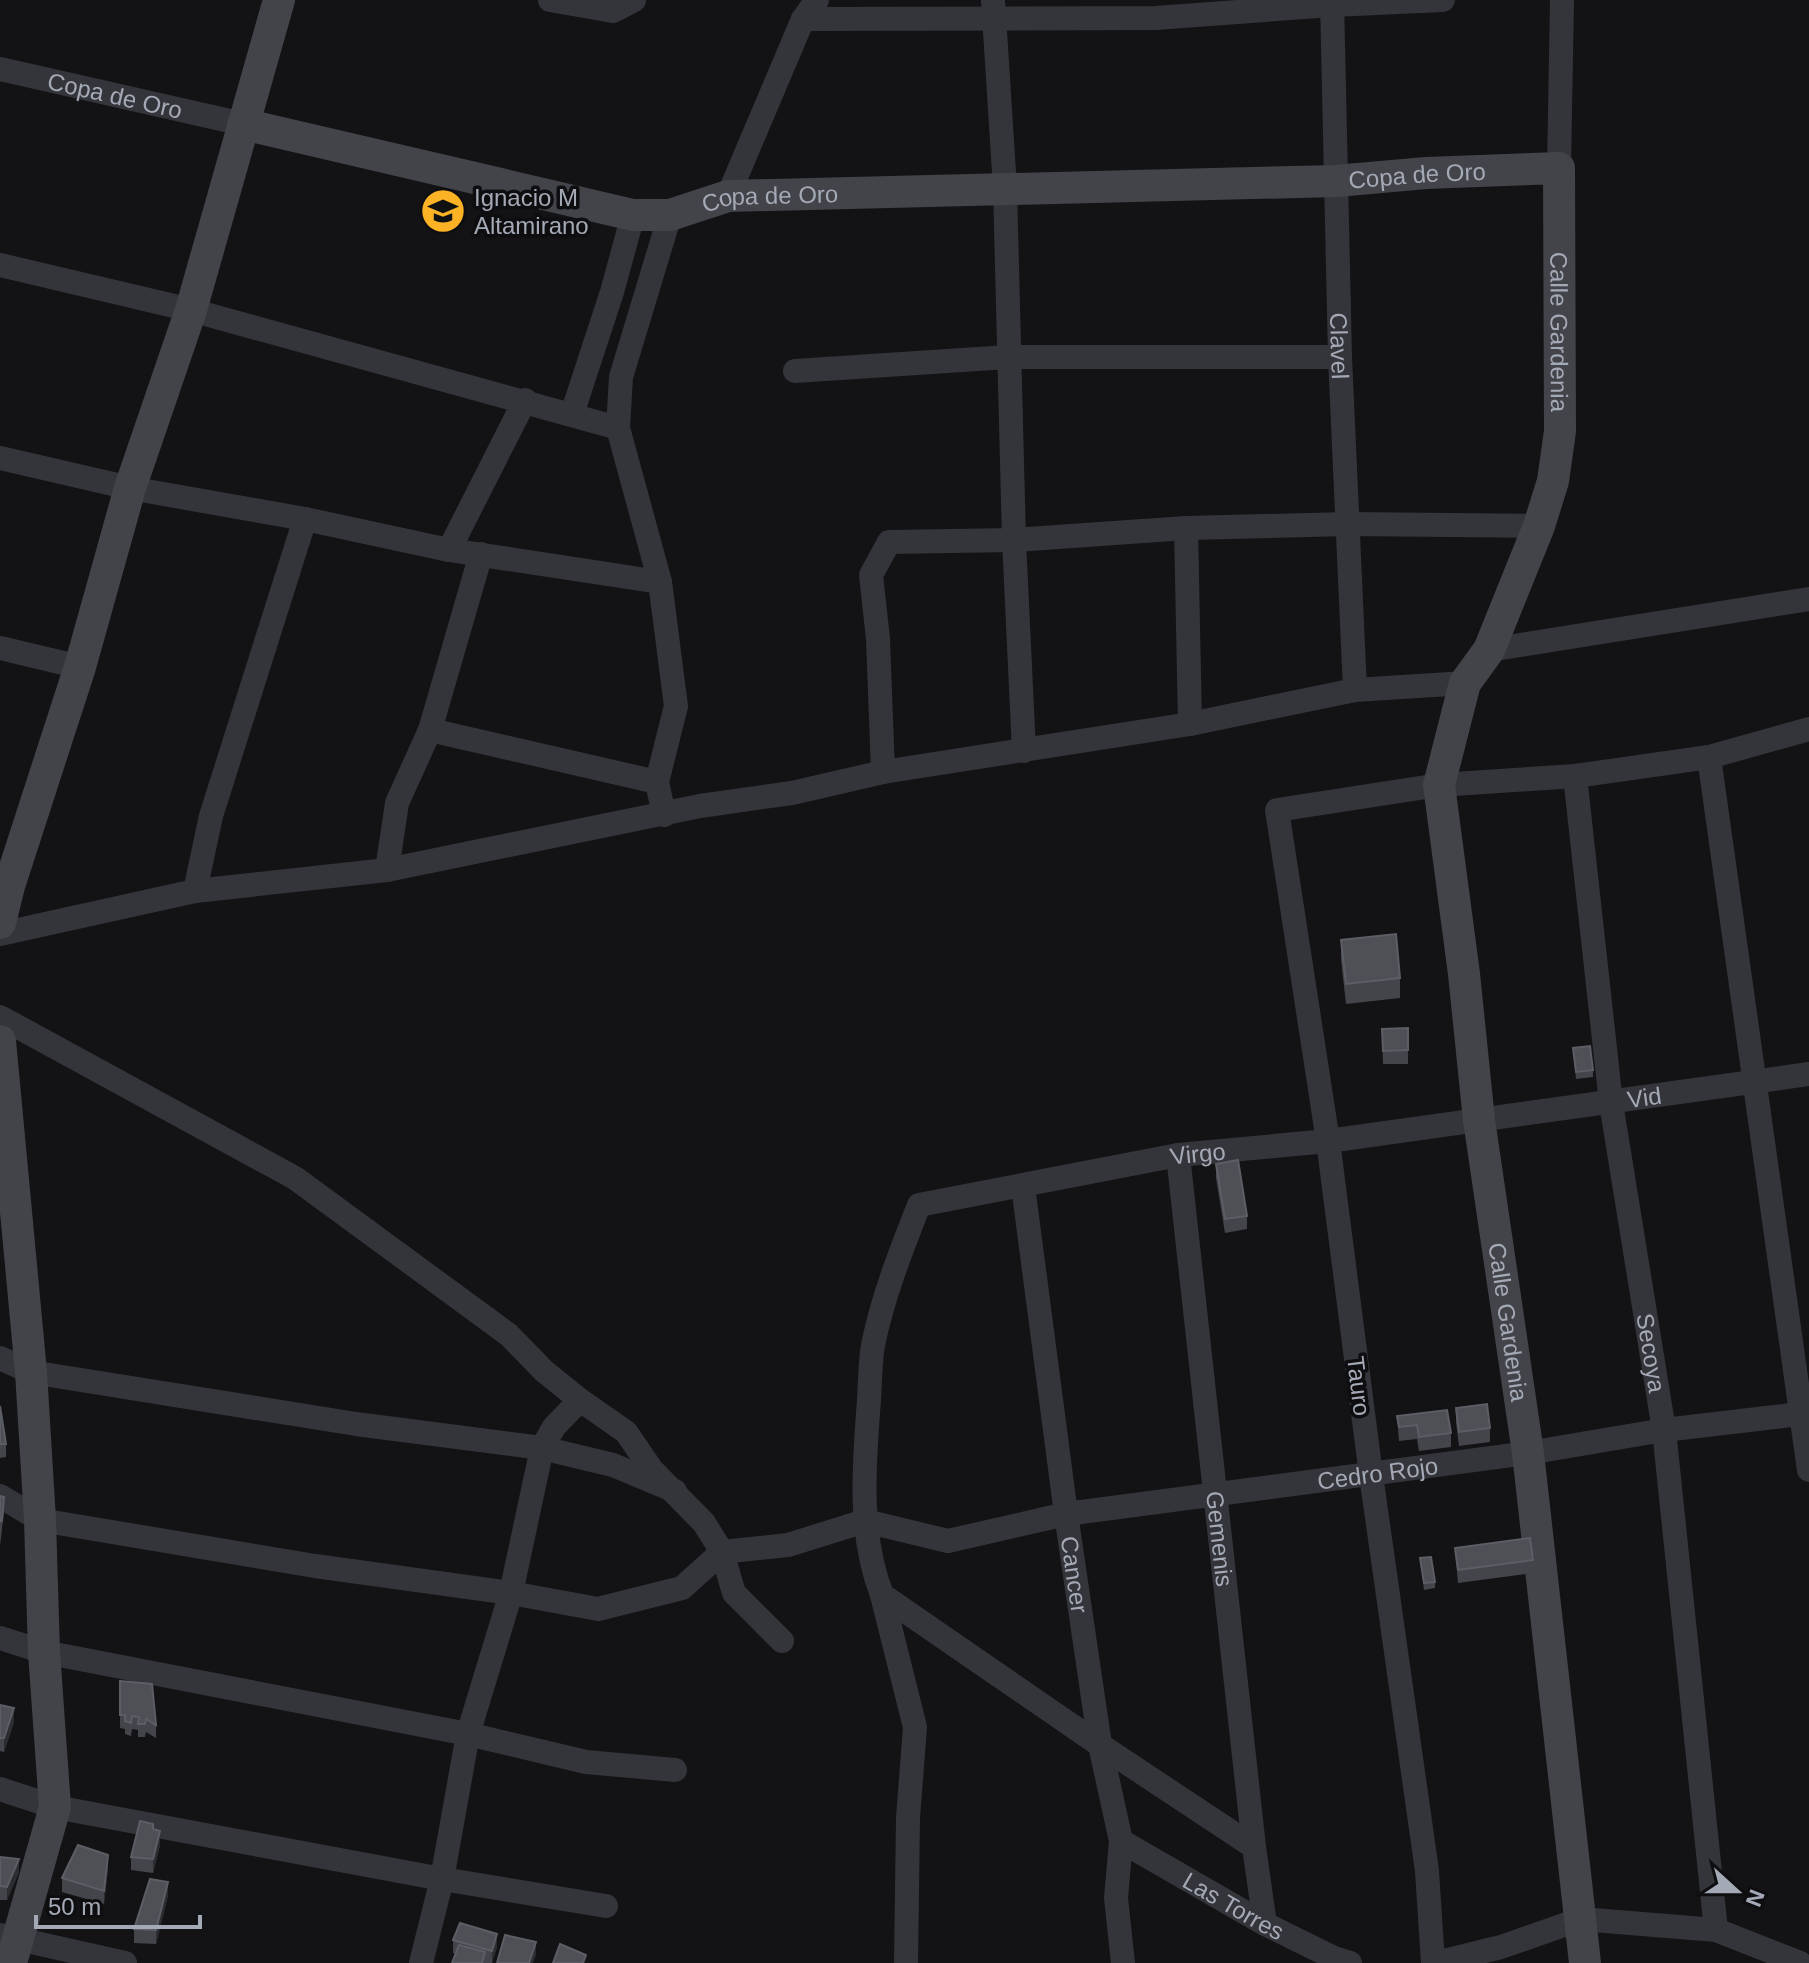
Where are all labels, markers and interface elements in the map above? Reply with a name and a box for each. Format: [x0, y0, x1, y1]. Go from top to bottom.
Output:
street label: Copa de Oro [45, 67, 185, 123]
street label: Copa de Oro [1347, 157, 1486, 193]
street label: Copa de Oro [698, 180, 839, 217]
place label: Ignacio M Altamirano [474, 184, 589, 239]
school or university icon: Ignacio M Altamirano [419, 187, 467, 235]
street label: Calle Gardenia [1546, 252, 1573, 413]
street label: Clavel [1326, 312, 1354, 380]
street label: Vid [1625, 1081, 1663, 1113]
street label: Virgo [1168, 1137, 1227, 1170]
street label: Calle Gardenia [1484, 1241, 1534, 1404]
street label: Secoya [1632, 1311, 1671, 1395]
street label: Tauro [1342, 1355, 1376, 1417]
street label: Cedro Rojo [1316, 1452, 1440, 1494]
street label: Gemenis [1201, 1489, 1239, 1588]
street label: Cancer [1056, 1534, 1094, 1615]
north arrow [1697, 1851, 1777, 1931]
street label: Las Torres [1179, 1866, 1289, 1945]
scale bar [36, 1879, 200, 1929]
text: N [1741, 1886, 1770, 1910]
text: 50 m [48, 1893, 101, 1920]

